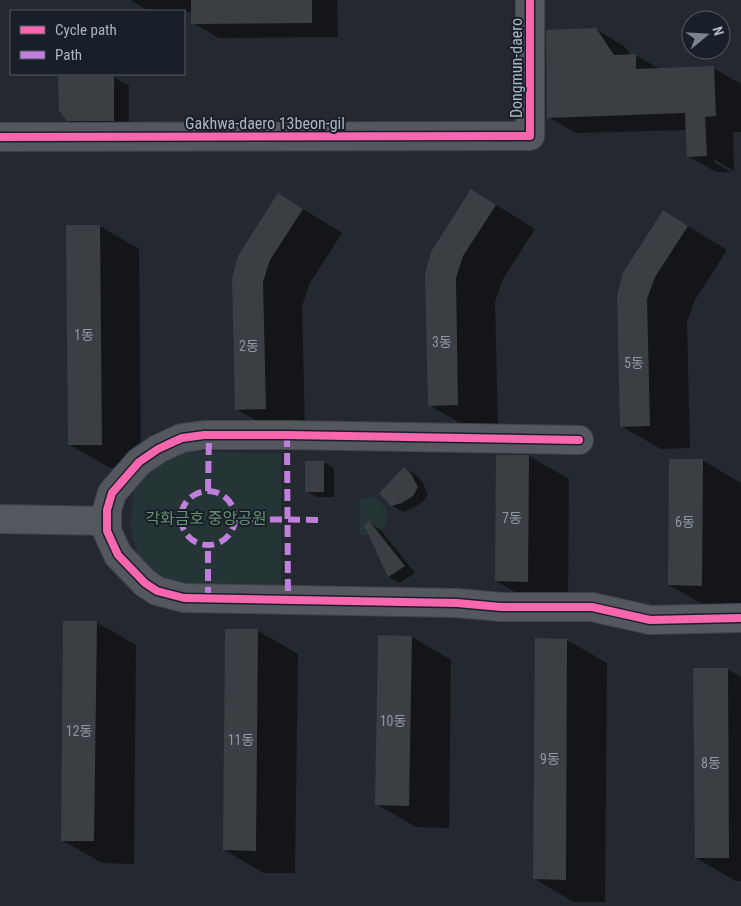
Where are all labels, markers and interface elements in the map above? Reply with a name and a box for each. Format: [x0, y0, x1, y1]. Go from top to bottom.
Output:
legend [10, 10, 185, 75]
north arrow [681, 10, 731, 60]
street label: Dongmun-daero [507, 18, 526, 118]
text: Cycle path [55, 21, 117, 39]
text: N [709, 24, 727, 38]
text: Path [55, 46, 82, 64]
street label: Gakhwa-daero 13beon-gil [185, 114, 345, 133]
house number: 1동 [74, 327, 94, 343]
house number: 3동 [432, 334, 452, 350]
house number: 2동 [239, 338, 259, 354]
house number: 5동 [624, 355, 644, 371]
park label: 각화금호 중앙공원 [145, 509, 267, 528]
house number: 7동 [502, 510, 522, 526]
house number: 6동 [675, 514, 695, 530]
house number: 10동 [380, 713, 406, 729]
house number: 12동 [66, 723, 92, 739]
house number: 11동 [228, 732, 254, 748]
house number: 9동 [540, 751, 560, 767]
house number: 8동 [701, 755, 721, 771]

